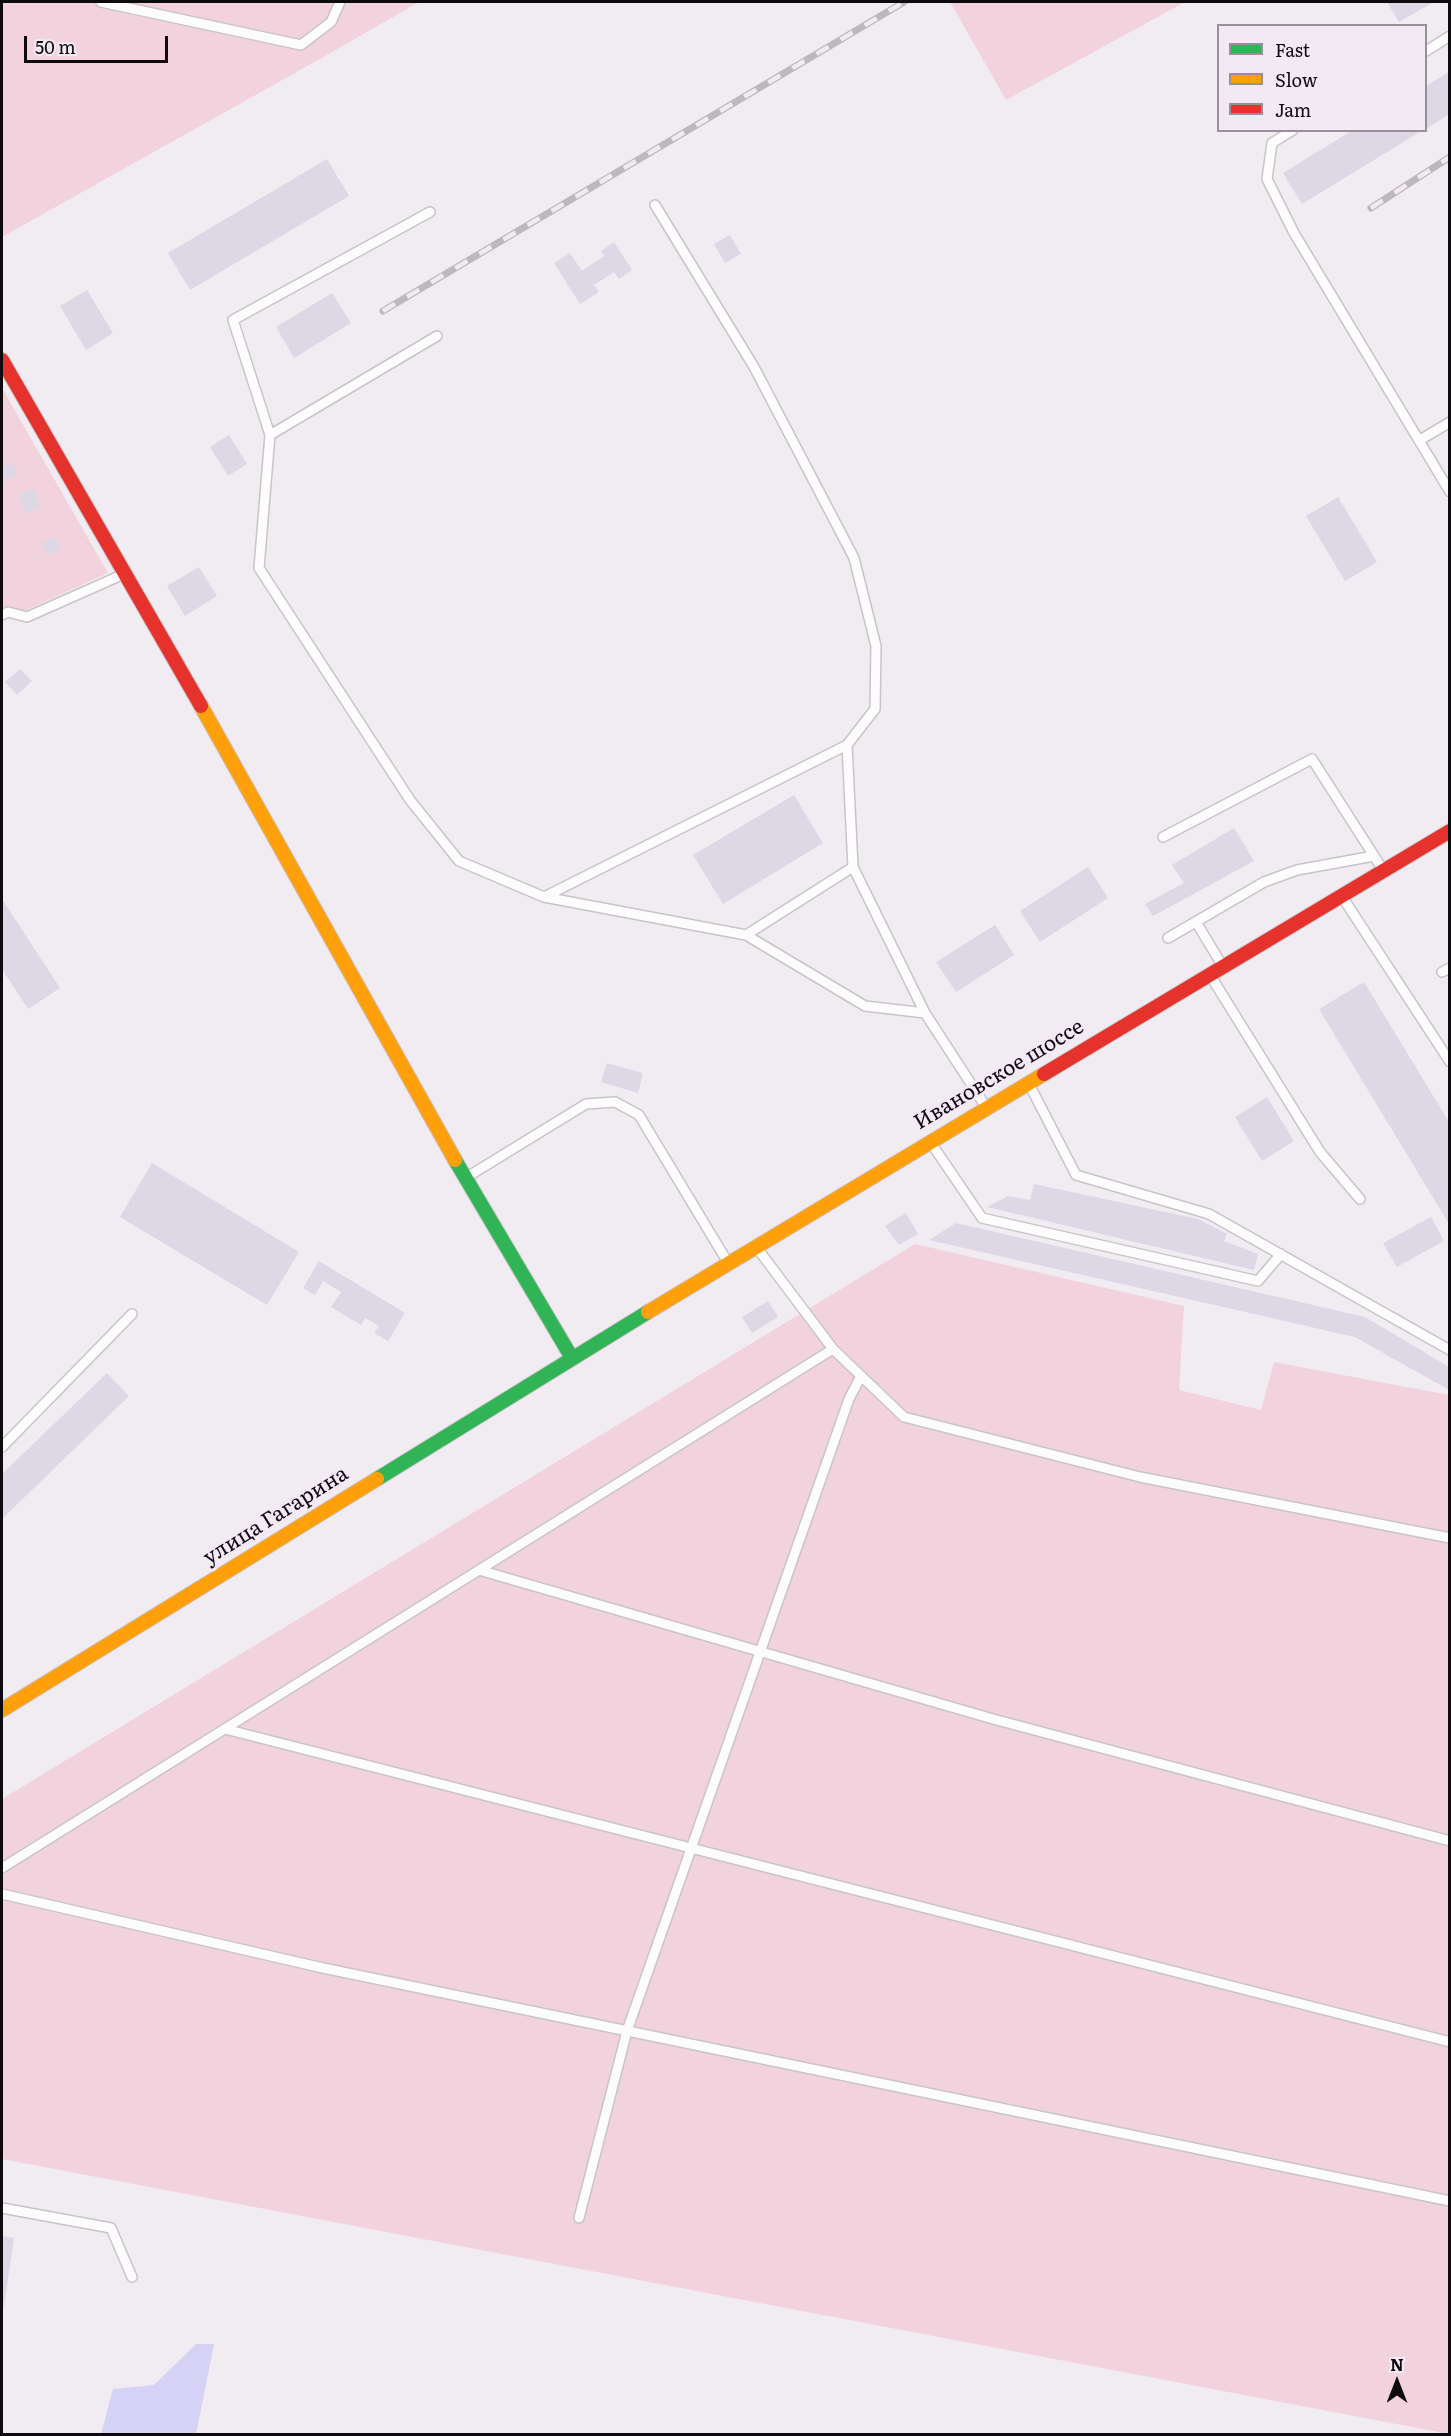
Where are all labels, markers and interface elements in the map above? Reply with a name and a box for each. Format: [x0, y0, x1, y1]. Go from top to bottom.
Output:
scale bar [27, 24, 171, 62]
legend [1217, 24, 1427, 132]
text: 50 m [35, 33, 76, 60]
text: Fast [1275, 36, 1310, 63]
text: Slow [1275, 66, 1317, 93]
text: Jam [1275, 96, 1311, 123]
street label: Ивановское шоссе [910, 1014, 1088, 1136]
street label: улица Гагарина [199, 1461, 353, 1571]
north arrow [1367, 2352, 1427, 2412]
text: N [1390, 2352, 1404, 2376]

